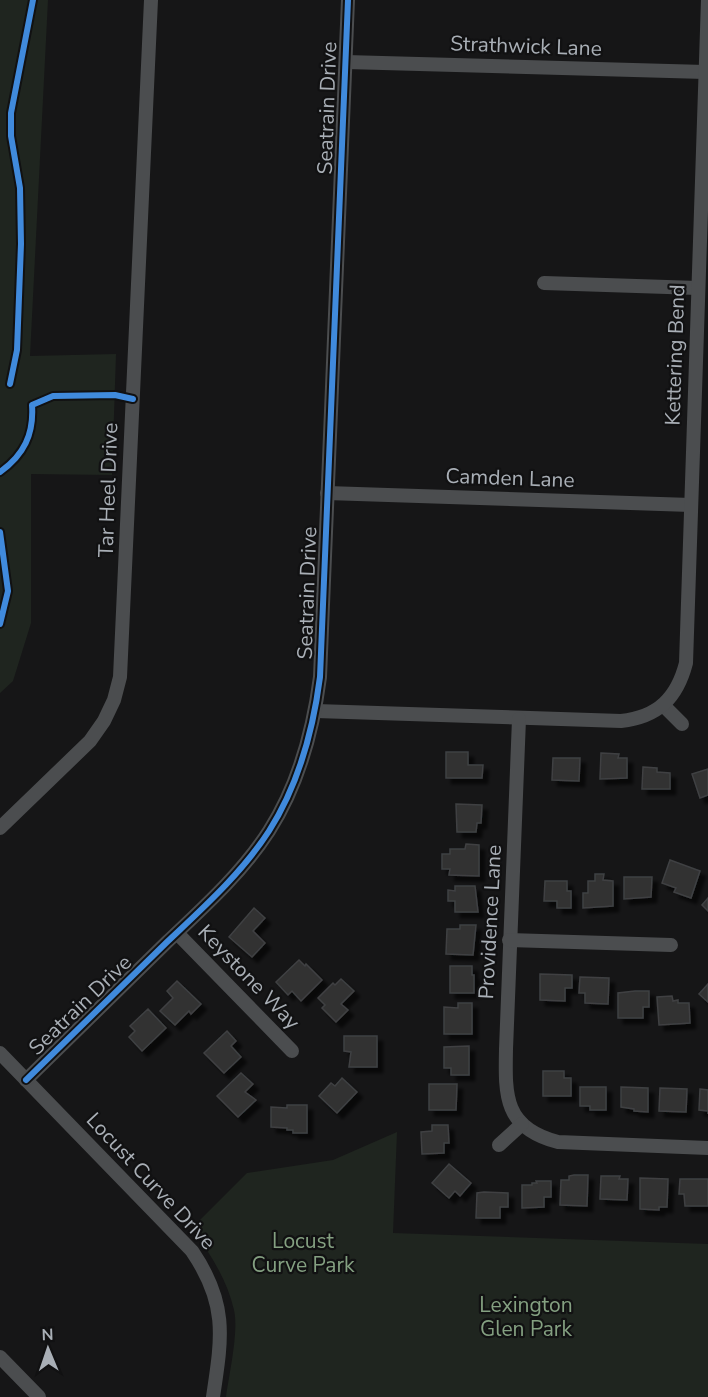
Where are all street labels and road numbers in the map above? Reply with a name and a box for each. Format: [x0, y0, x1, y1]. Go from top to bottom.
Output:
street label: Strathwick Lane [450, 29, 602, 63]
street label: Seatrain Drive [311, 41, 343, 175]
street label: Kettering Bend [659, 284, 691, 426]
street label: Tar Heel Drive [92, 422, 124, 558]
street label: Camden Lane [445, 462, 575, 494]
street label: Seatrain Drive [291, 526, 323, 660]
street label: Providence Lane [472, 844, 508, 1000]
street label: Keystone Way [192, 918, 306, 1036]
street label: Seatrain Drive [22, 949, 138, 1061]
street label: Locust Curve Drive [80, 1106, 222, 1256]

